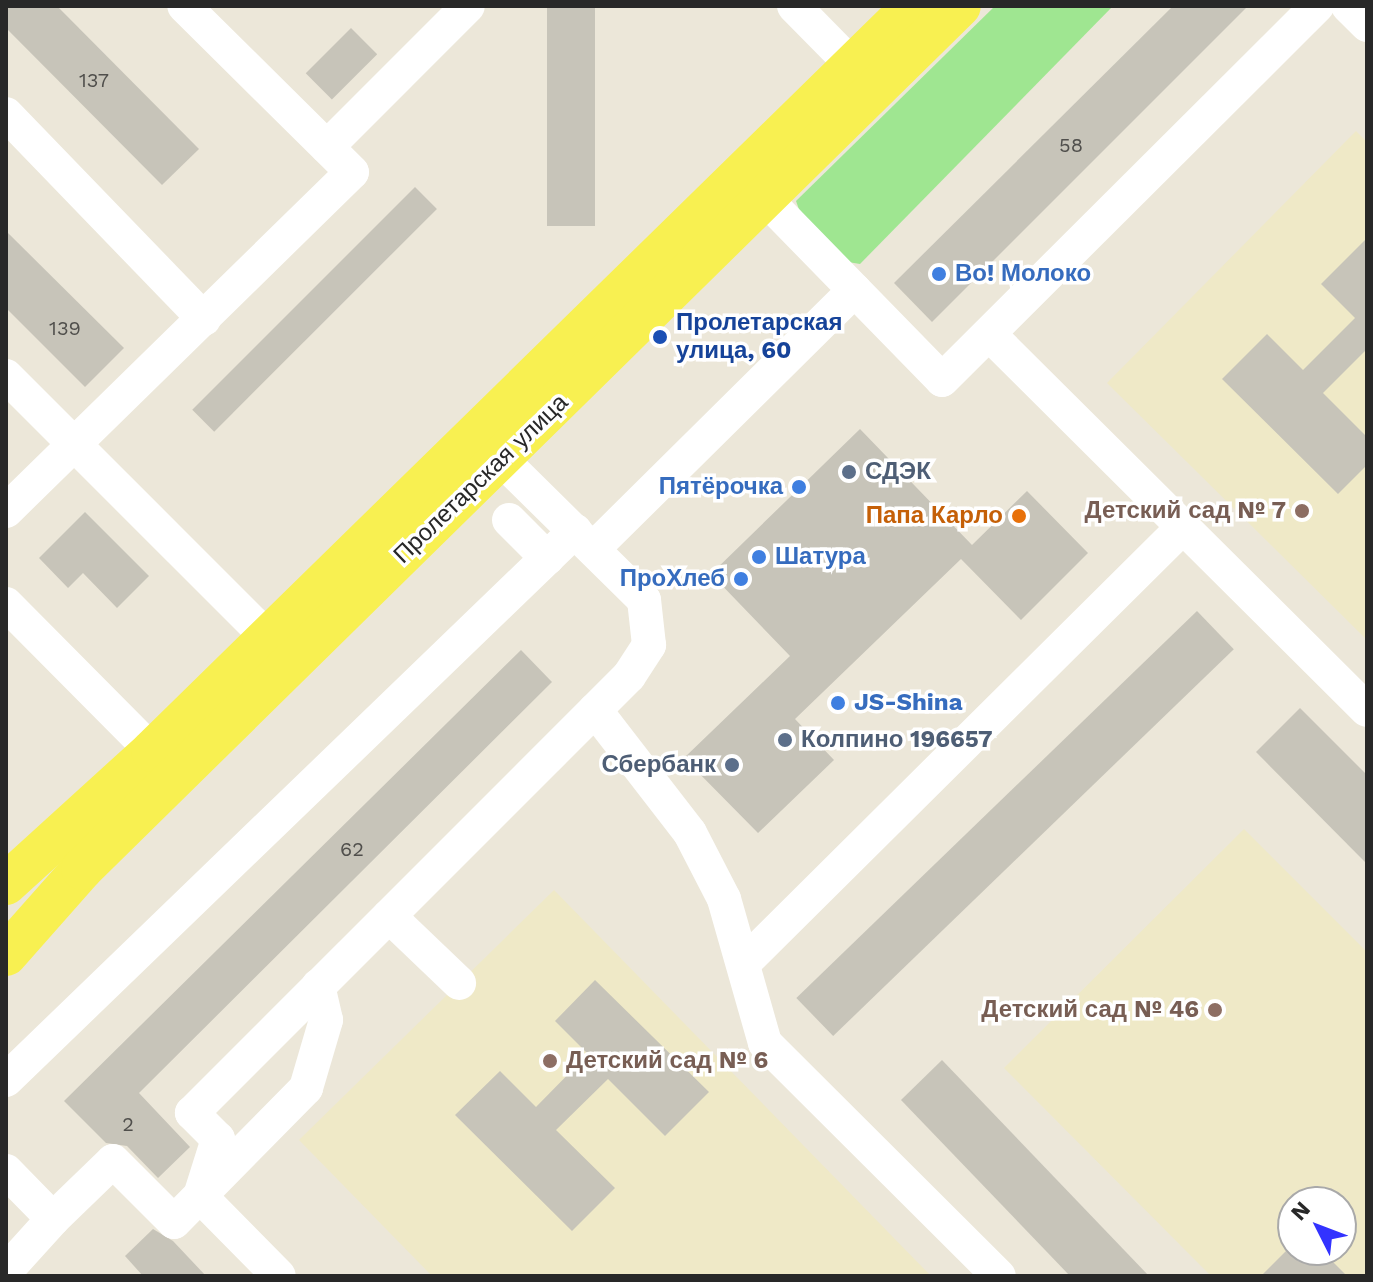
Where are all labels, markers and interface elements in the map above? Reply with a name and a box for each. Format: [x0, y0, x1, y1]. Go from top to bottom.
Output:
house number: 137 [79, 68, 109, 92]
house number: 58 [1059, 133, 1083, 157]
place label: Во! Молоко [955, 260, 1091, 288]
marker: Во! Молоко [930, 265, 948, 283]
place label: Пролетарская улица, 60 [676, 309, 842, 365]
house number: 139 [49, 316, 81, 340]
marker: Пролетарская улица, 60 [651, 328, 669, 346]
street label: Пролетарская улица [388, 388, 574, 570]
place label: СДЭК [865, 458, 931, 486]
marker: СДЭК [840, 463, 858, 481]
place label: Пятёрочка [659, 473, 783, 501]
marker: Пятёрочка [790, 478, 808, 496]
place label: Детский сад № 7 [1084, 497, 1286, 525]
place label: Папа Карло [866, 502, 1003, 530]
marker: Детский сад № 7 [1293, 502, 1311, 520]
marker: Папа Карло [1010, 507, 1028, 525]
place label: Шатура [775, 543, 866, 571]
marker: Шатура [750, 548, 768, 566]
place label: ПроХлеб [620, 565, 725, 593]
marker: ПроХлеб [732, 570, 750, 588]
place label: JS-Shina [854, 689, 963, 717]
marker: JS-Shina [829, 694, 847, 712]
place label: Колпино 196657 [801, 726, 993, 754]
marker: Колпино 196657 [776, 731, 794, 749]
place label: Сбербанк [601, 751, 716, 779]
marker: Сбербанк [723, 756, 741, 774]
house number: 62 [340, 837, 364, 861]
place label: Детский сад № 46 [981, 996, 1199, 1024]
marker: Детский сад № 46 [1206, 1001, 1224, 1019]
place label: Детский сад № 6 [566, 1047, 768, 1075]
marker: Детский сад № 6 [541, 1052, 559, 1070]
house number: 2 [122, 1112, 134, 1136]
north arrow [1277, 1186, 1357, 1266]
text: N [1286, 1197, 1315, 1225]

